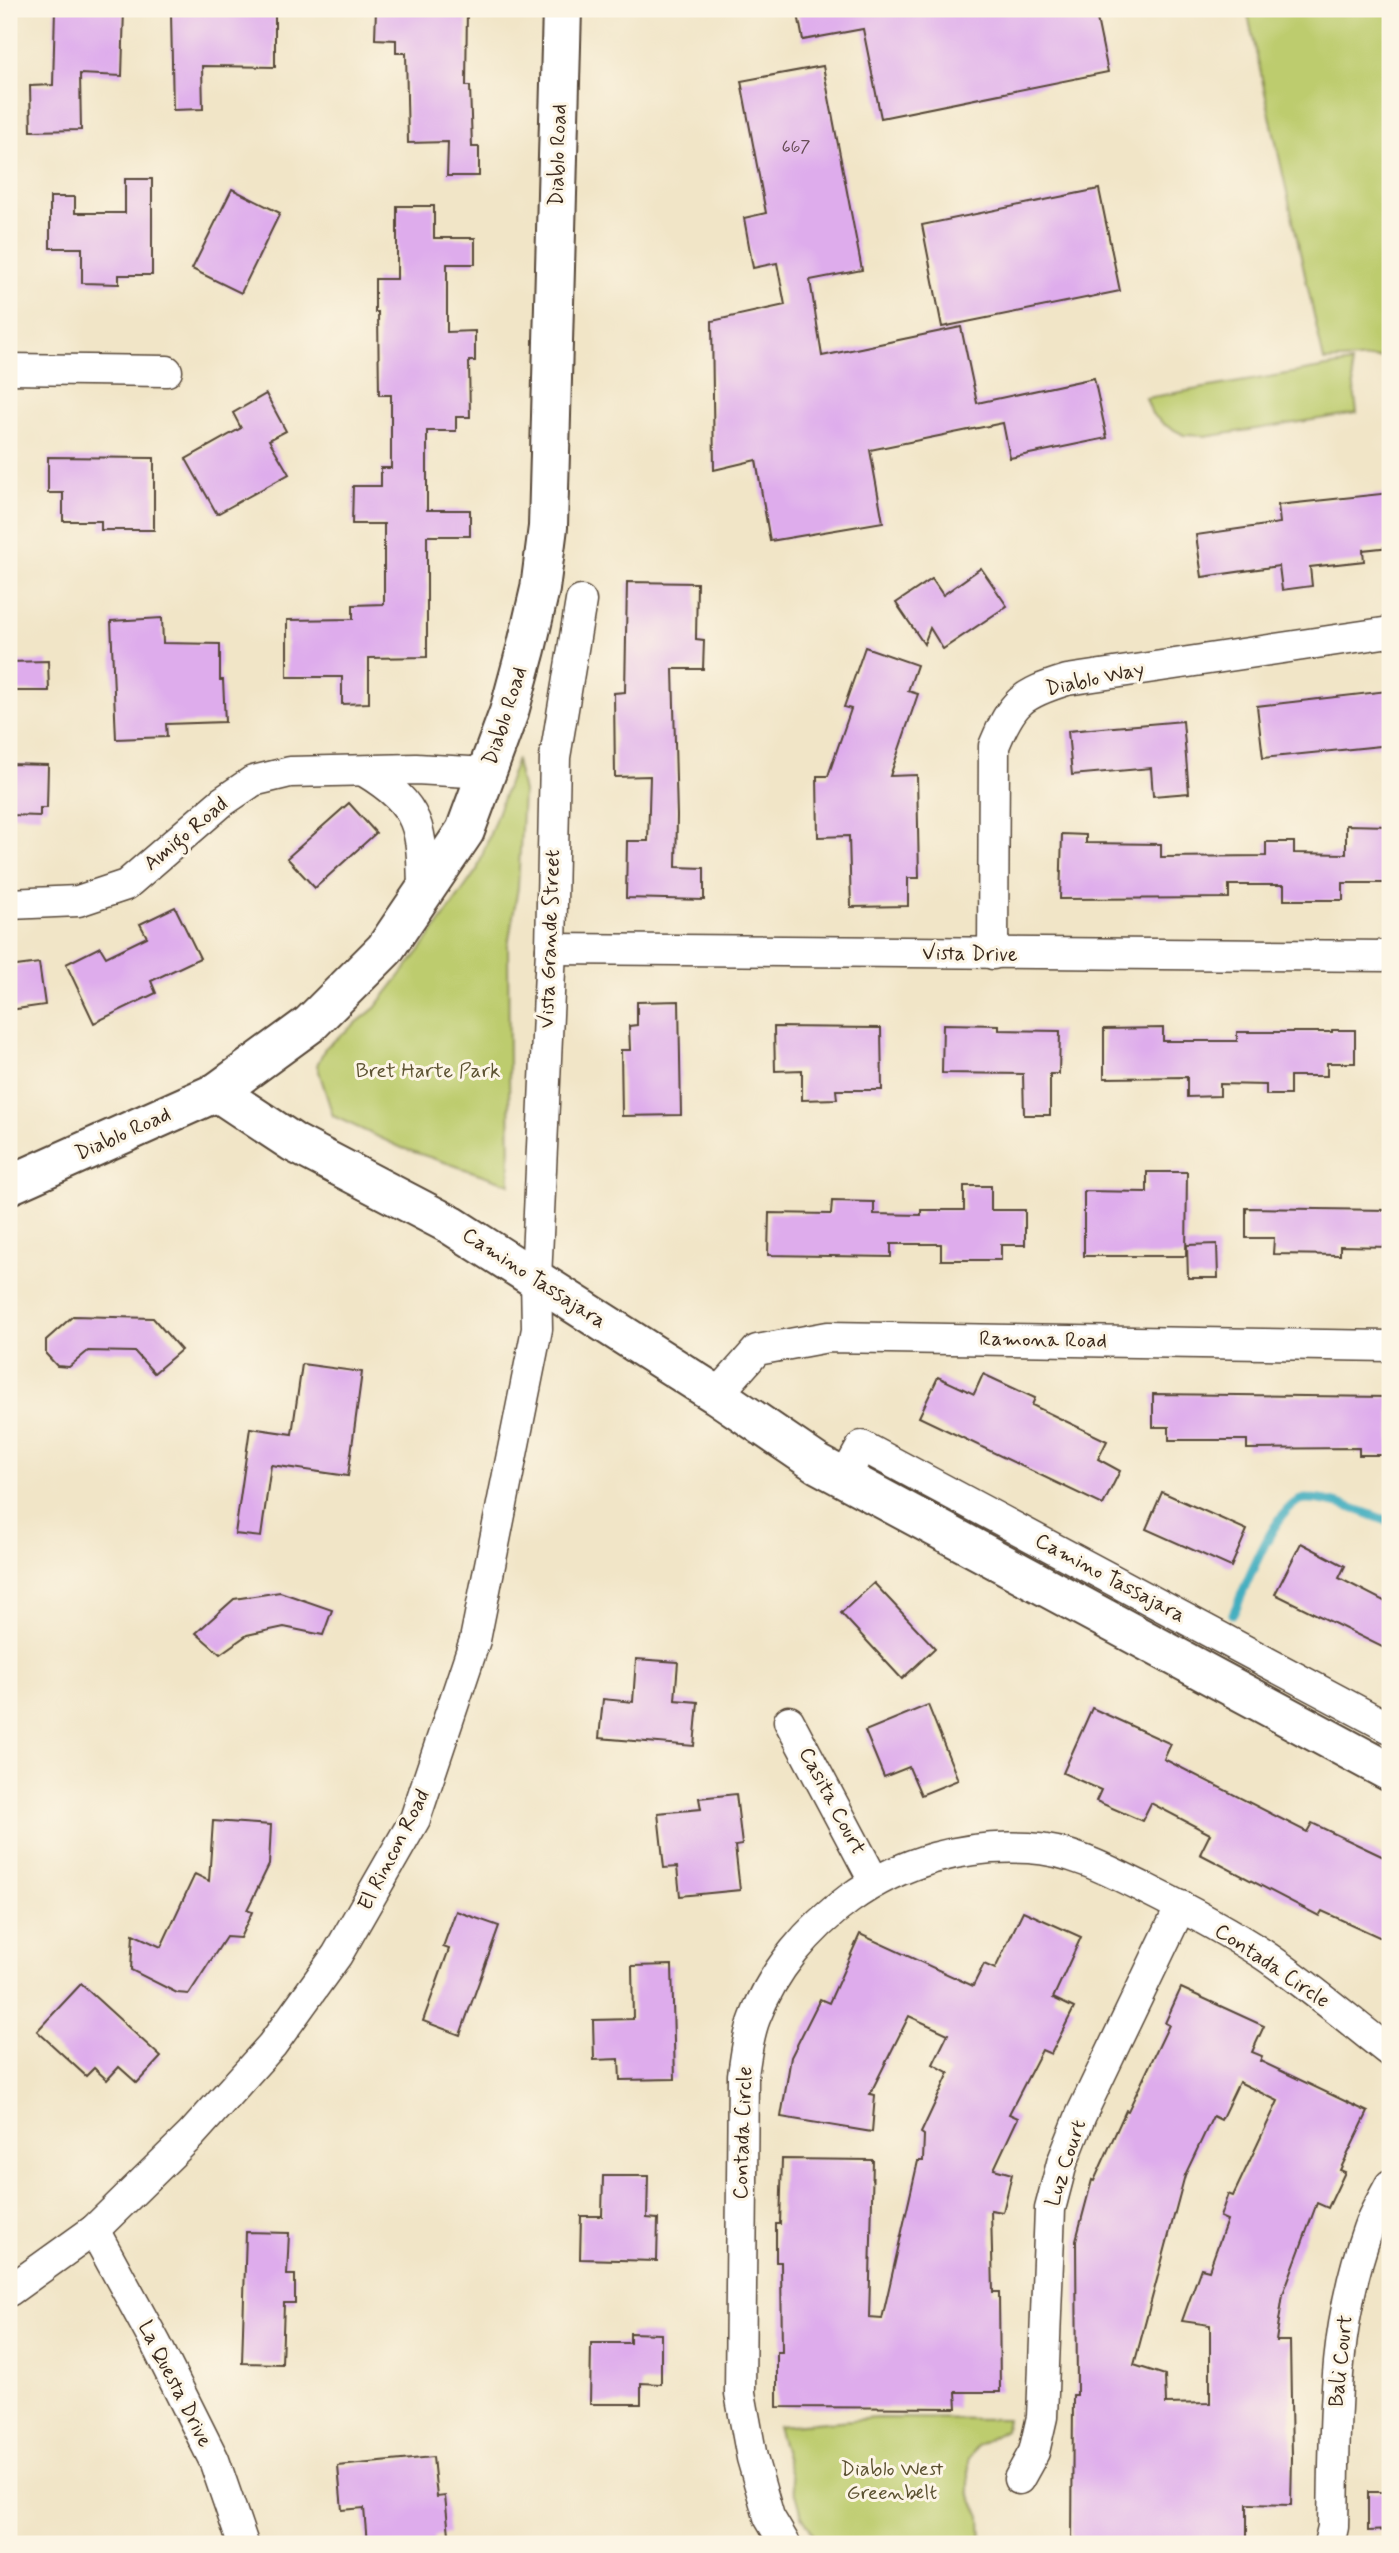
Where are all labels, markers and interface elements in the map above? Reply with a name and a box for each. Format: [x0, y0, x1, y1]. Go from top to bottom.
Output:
street label: Diablo Road [542, 104, 574, 206]
house number: 667 [781, 135, 811, 159]
street label: Diablo Way [1043, 655, 1147, 703]
street label: Diablo Road [476, 663, 534, 769]
street label: Amigo Road [138, 790, 235, 879]
street label: Vista Grande Street [533, 849, 567, 1029]
street label: Vista Drive [922, 939, 1018, 969]
park label: Bret Harte Park [355, 1057, 501, 1085]
street label: Diablo Road [71, 1100, 175, 1168]
street label: Camino Tassajara [457, 1221, 611, 1335]
street label: Ramona Road [979, 1325, 1107, 1355]
street label: Camino Tassajara [1030, 1527, 1190, 1629]
street label: Casita Court [792, 1742, 872, 1860]
street label: El Rincon Road [351, 1785, 437, 1915]
street label: Contada Circle [1209, 1917, 1335, 2015]
street label: Contada Circle [727, 2066, 759, 2200]
street label: Luz Court [1039, 2116, 1093, 2210]
street label: Bali Court [1322, 2313, 1360, 2408]
street label: La Questa Drive [131, 2316, 219, 2452]
park label: Diablo West Greenbelt [841, 2455, 944, 2507]

